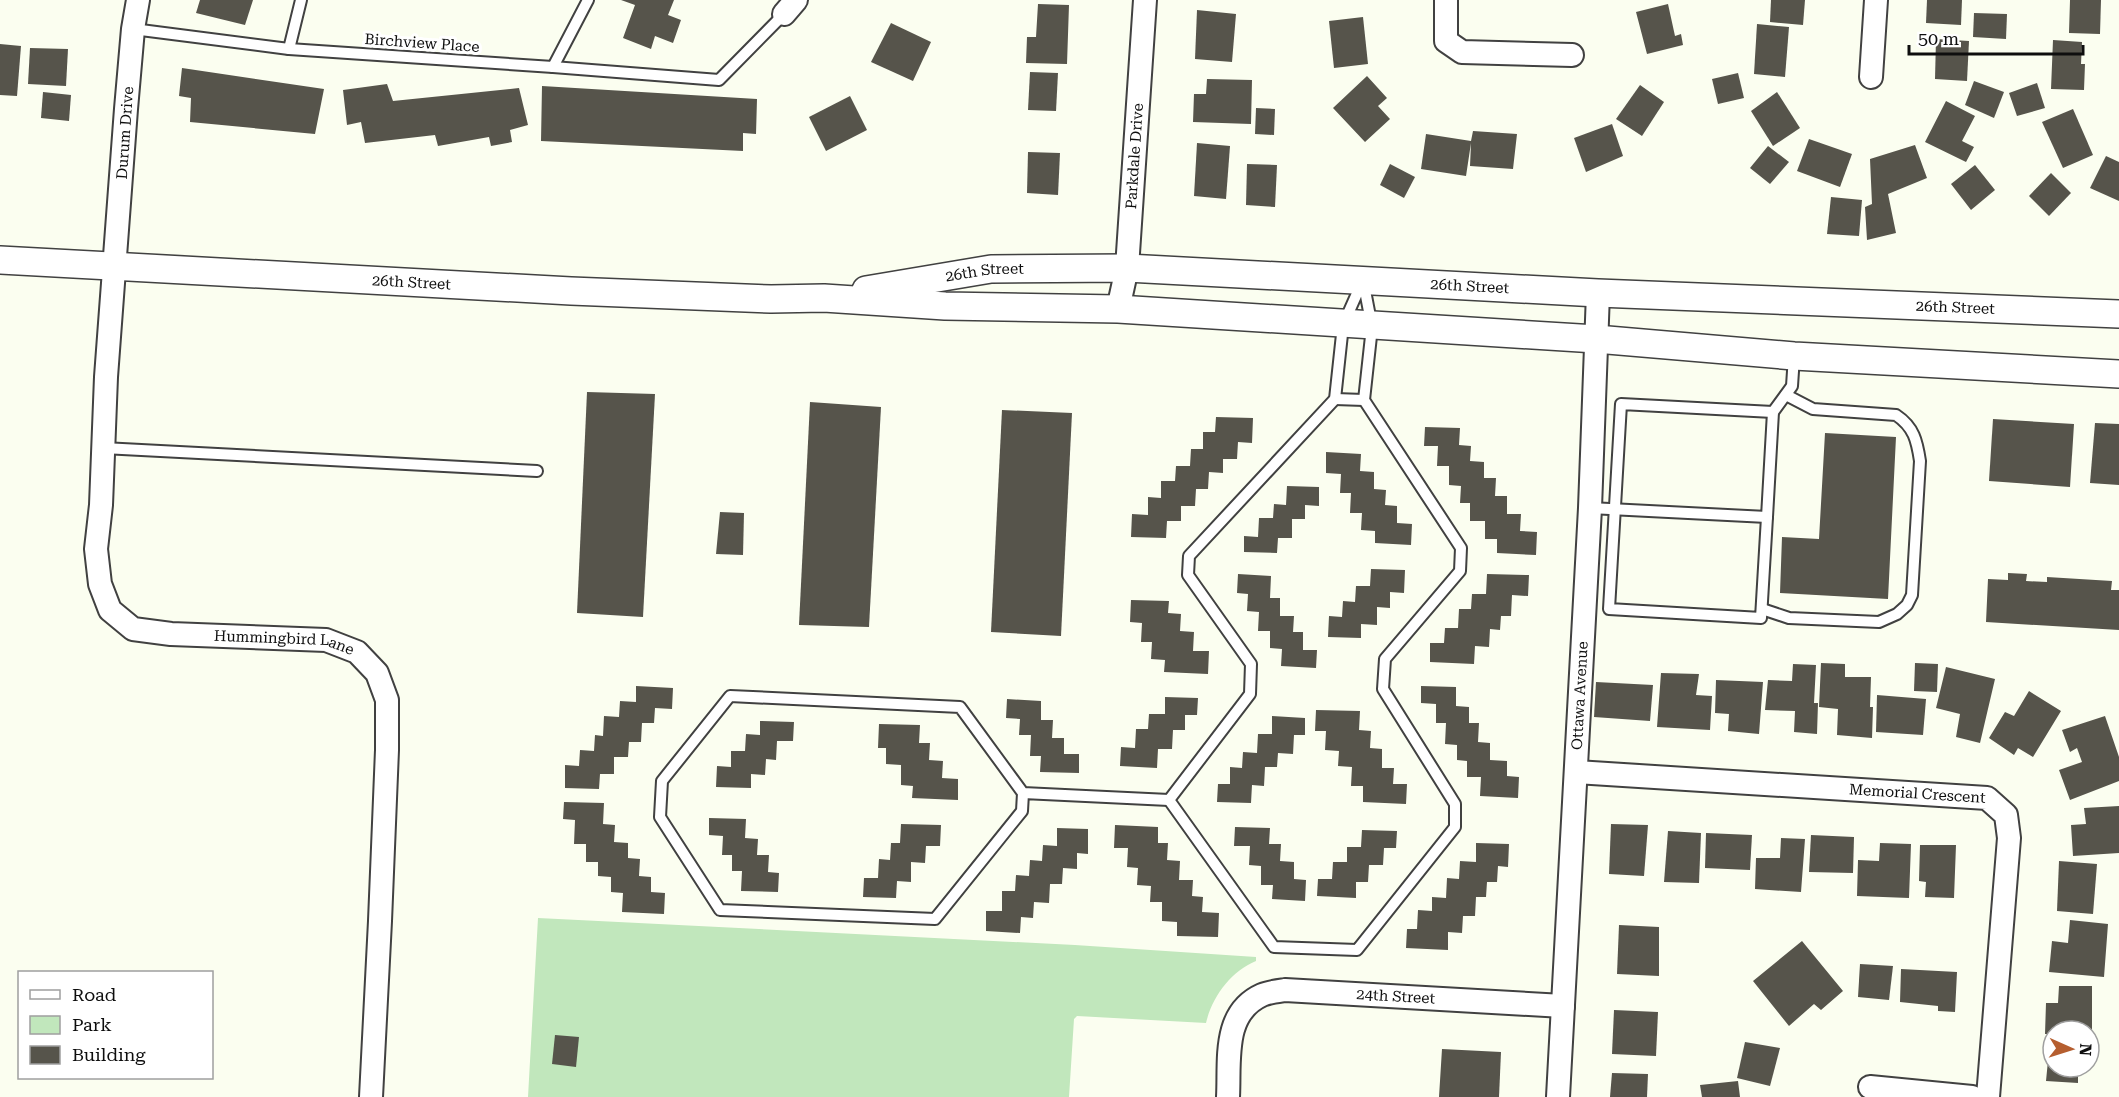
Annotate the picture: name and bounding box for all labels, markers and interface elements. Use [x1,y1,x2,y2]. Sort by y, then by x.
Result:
scale bar [1909,18,2083,56]
text: 50 m [1918,28,1959,49]
street label: Birchview Place [364,30,480,56]
street label: Durum Drive [113,86,137,180]
street label: Parkdale Drive [1122,103,1147,210]
street label: 26th Street [944,260,1024,286]
street label: 26th Street [371,271,452,293]
street label: 26th Street [1430,275,1510,297]
street label: 26th Street [1915,297,1996,318]
street label: Hummingbird Lane [214,627,357,659]
street label: Ottawa Avenue [1568,641,1592,751]
street label: Memorial Crescent [1848,780,1987,807]
legend [18,971,213,1079]
text: Road [72,984,117,1005]
street label: 24th Street [1356,985,1436,1008]
text: Park [72,1014,112,1035]
north arrow [2041,1019,2101,1079]
text: N [2076,1043,2095,1056]
text: Building [72,1044,146,1065]

